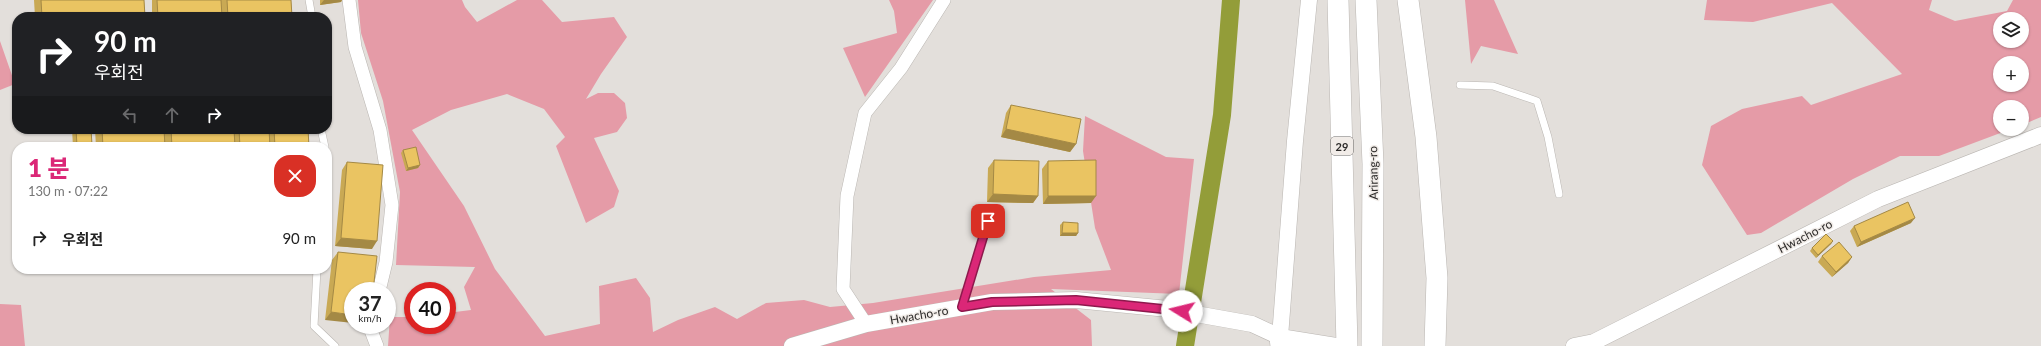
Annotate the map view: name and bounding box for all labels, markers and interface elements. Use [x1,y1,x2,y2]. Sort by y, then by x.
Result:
map controls [1993,12,2029,136]
button: layers [1993,12,2029,48]
text: 90 m [94,24,157,58]
icon: right [28,28,80,80]
button: + [1993,56,2029,92]
text: 우회전 [94,61,144,83]
button: − [1993,100,2029,136]
icon: left [119,104,141,126]
icon: ahead [161,104,183,126]
icon: right [203,104,225,126]
road number: 29 [1331,137,1353,155]
street label: Arirang-ro [1365,146,1381,200]
text: 1 분 [28,153,70,182]
button: close [274,155,316,197]
text: 130 m · 07:22 [28,183,108,199]
pin [971,204,1005,238]
icon: arrive [977,210,999,232]
street label: Hwacho-ro [1775,216,1835,256]
icon: right [28,227,50,249]
text: 90 m [282,229,316,247]
text: 우회전 [62,230,103,248]
speed limit sign: 40 [404,282,456,334]
position arrow [1161,290,1203,332]
text: 37 [358,291,382,315]
street label: Hwacho-ro [889,302,950,328]
text: km/h [358,312,382,324]

